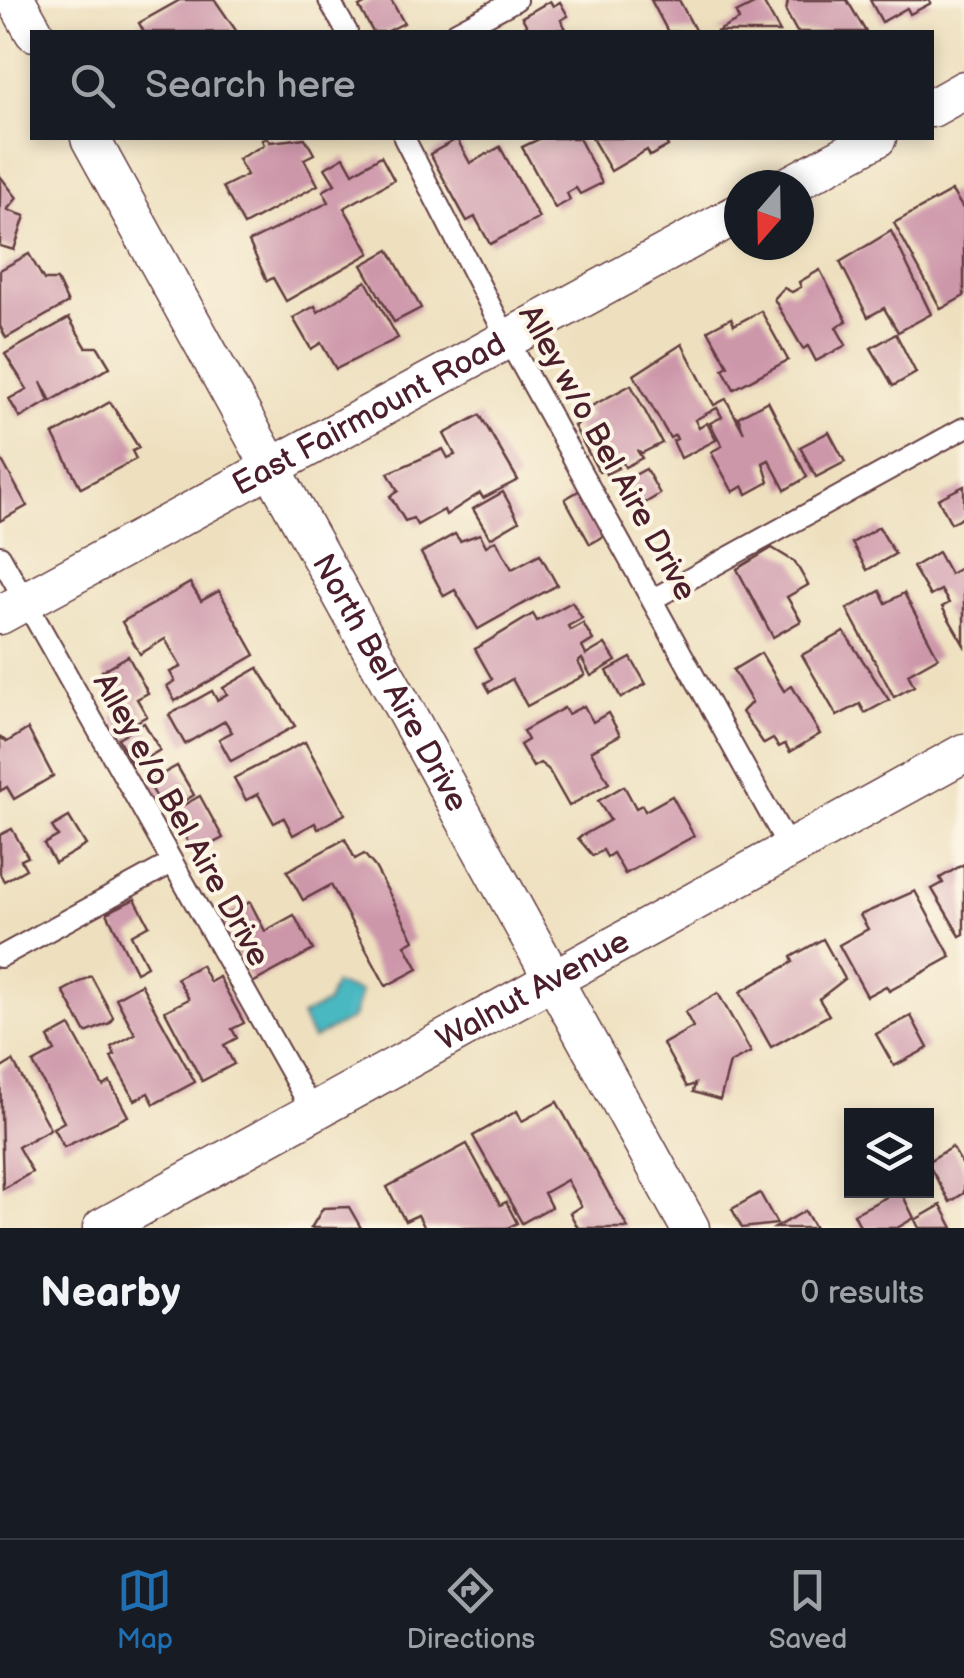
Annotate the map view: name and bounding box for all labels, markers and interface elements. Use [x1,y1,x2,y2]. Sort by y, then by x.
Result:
search box [30,30,934,140]
icon: search [65,58,120,113]
text: Search here [145,63,356,108]
north arrow [724,170,814,260]
street label: Alley w/o Bel Aire Drive [509,298,705,608]
street label: East Fairmount Road [226,324,512,504]
street label: North Bel Aire Drive [303,547,476,818]
street label: Alley e/o Bel Aire Drive [84,666,278,974]
street label: Walnut Avenue [430,922,636,1059]
map controls [844,1108,934,1198]
button: layers [844,1108,934,1198]
text: Nearby [40,1268,180,1319]
text: 0 results [801,1274,924,1313]
tab: Map [117,1563,173,1656]
tab: Directions [406,1563,535,1656]
tab: Saved [769,1563,847,1656]

